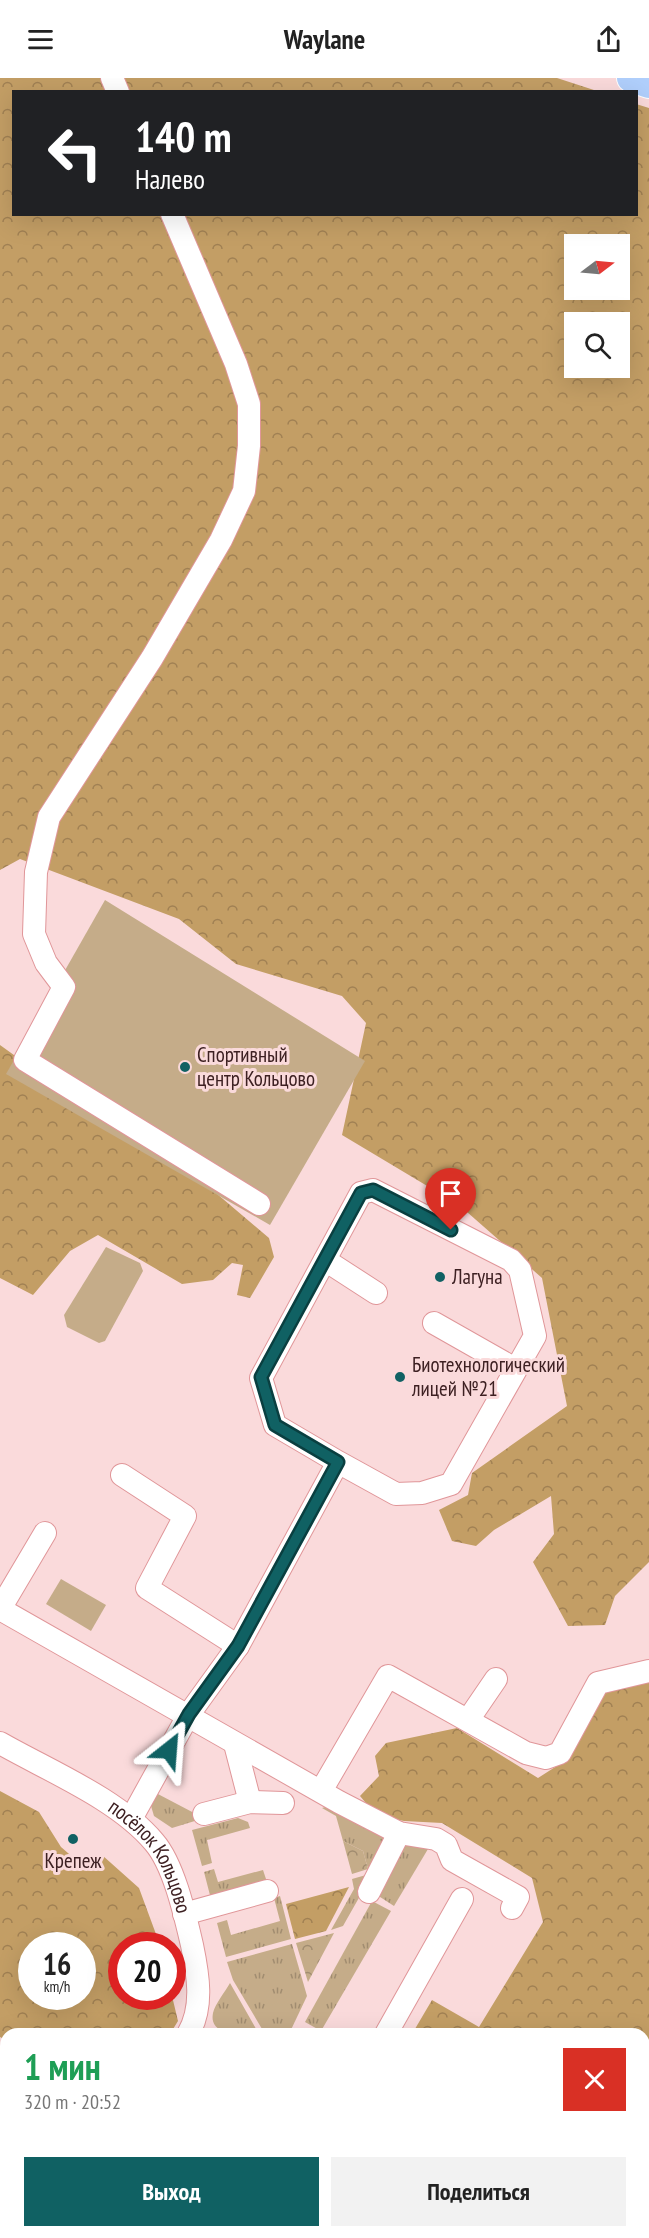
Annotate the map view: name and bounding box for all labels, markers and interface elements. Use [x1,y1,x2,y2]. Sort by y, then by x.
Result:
text: Waylane [284,22,365,56]
icon: menu [24,23,57,56]
icon: share [592,23,625,56]
text: 140 m [135,109,232,164]
icon: left [36,114,114,192]
text: Налево [135,162,205,196]
north arrow [564,234,630,300]
map controls [564,234,630,378]
button: search [564,312,630,378]
place label: Спортивный центр Кольцово [197,1041,315,1092]
marker: Спортивный центр Кольцово [178,1060,192,1074]
pin [425,1168,476,1230]
icon: arrive [434,1177,467,1210]
place label: Лагуна [451,1263,503,1290]
marker: Лагуна [433,1270,447,1284]
place label: Биотехнологический лицей №21 [411,1351,565,1402]
marker: Биотехнологический лицей №21 [393,1370,407,1384]
position arrow [137,1718,201,1782]
street label: посёлок Кольцово [103,1793,198,1916]
marker: Крепеж [66,1832,80,1846]
place label: Крепеж [44,1847,102,1874]
speed limit sign: 20 [108,1932,186,2010]
text: 16 [43,1944,71,1983]
text: km/h [44,1977,70,1996]
text: 1 мин [24,2043,101,2090]
button: close [563,2048,626,2111]
text: 320 m · 20:52 [24,2089,121,2115]
button: Выход [24,2157,319,2226]
button: Поделиться [331,2157,626,2226]

